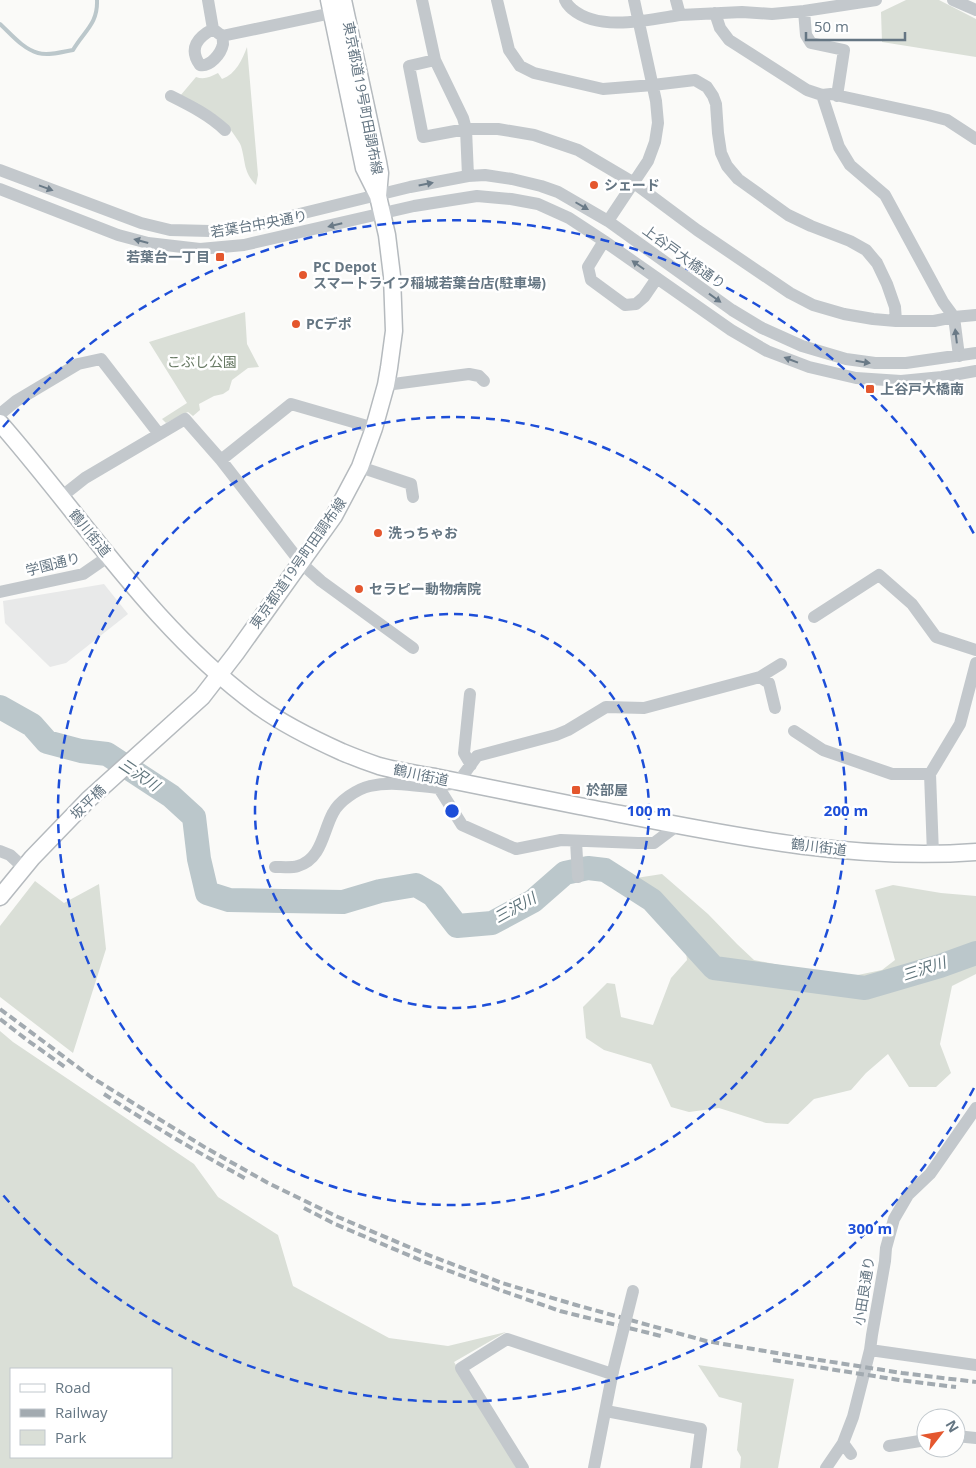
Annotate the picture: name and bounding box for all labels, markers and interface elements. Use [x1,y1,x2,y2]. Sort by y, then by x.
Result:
scale bar [806,10,905,42]
text: 50 m [814,16,849,36]
street label: 東京都道19号町田調布線 [339,20,388,176]
place label: シェード [604,175,660,194]
marker: シェード [588,179,600,191]
one-way arrow [418,180,434,188]
one-way arrow [38,184,53,192]
one-way arrow [575,201,588,210]
street label: 若葉台中央通り [209,206,309,241]
street label: 上谷戸大橋通り [639,220,730,293]
one-way arrow [327,221,342,229]
one-way arrow [133,236,148,244]
place label: 若葉台一丁目 [126,247,210,266]
marker: 若葉台一丁目 [214,251,226,263]
place label: PC Depot スマートライフ稲城若葉台店(駐車場) [313,257,546,292]
one-way arrow [632,260,645,270]
marker: PC Depot スマートライフ稲城若葉台店(駐車場) [297,269,309,281]
one-way arrow [708,293,722,303]
place label: PCデポ [306,314,352,333]
marker: PCデポ [290,318,302,330]
one-way arrow [952,328,960,344]
park label: こぶし公園 [167,352,237,371]
one-way arrow [784,355,798,363]
one-way arrow [855,358,871,366]
place label: 上谷戸大橋南 [880,379,964,398]
marker: 上谷戸大橋南 [864,383,876,395]
street label: 東京都道19号町田調布線 [245,493,350,632]
street label: 鶴川街道 [65,505,115,560]
place label: 洗っちゃお [388,523,458,542]
marker: 洗っちゃお [372,527,384,539]
street label: 学園通り [23,548,82,580]
place label: セラピー動物病院 [369,579,481,598]
marker: セラピー動物病院 [353,583,365,595]
water label: 三沢川 [115,753,165,796]
street label: 鶴川街道 [392,759,450,790]
street label: 坂平橋 [66,780,109,823]
place label: 於部屋 [586,780,628,799]
marker: 於部屋 [570,784,582,796]
text: 100 m [627,800,671,820]
text: 200 m [824,800,868,820]
centre of rings [443,802,461,820]
street label: 鶴川街道 [790,834,848,859]
water label: 三沢川 [490,887,541,927]
water label: 三沢川 [899,951,950,985]
text: 300 m [848,1218,892,1238]
street label: 小田良通り [849,1255,878,1327]
legend [10,1368,172,1458]
text: Road [55,1377,91,1397]
text: Railway [55,1402,108,1422]
north arrow [916,1408,966,1458]
text: N [941,1416,964,1436]
text: Park [55,1427,86,1447]

